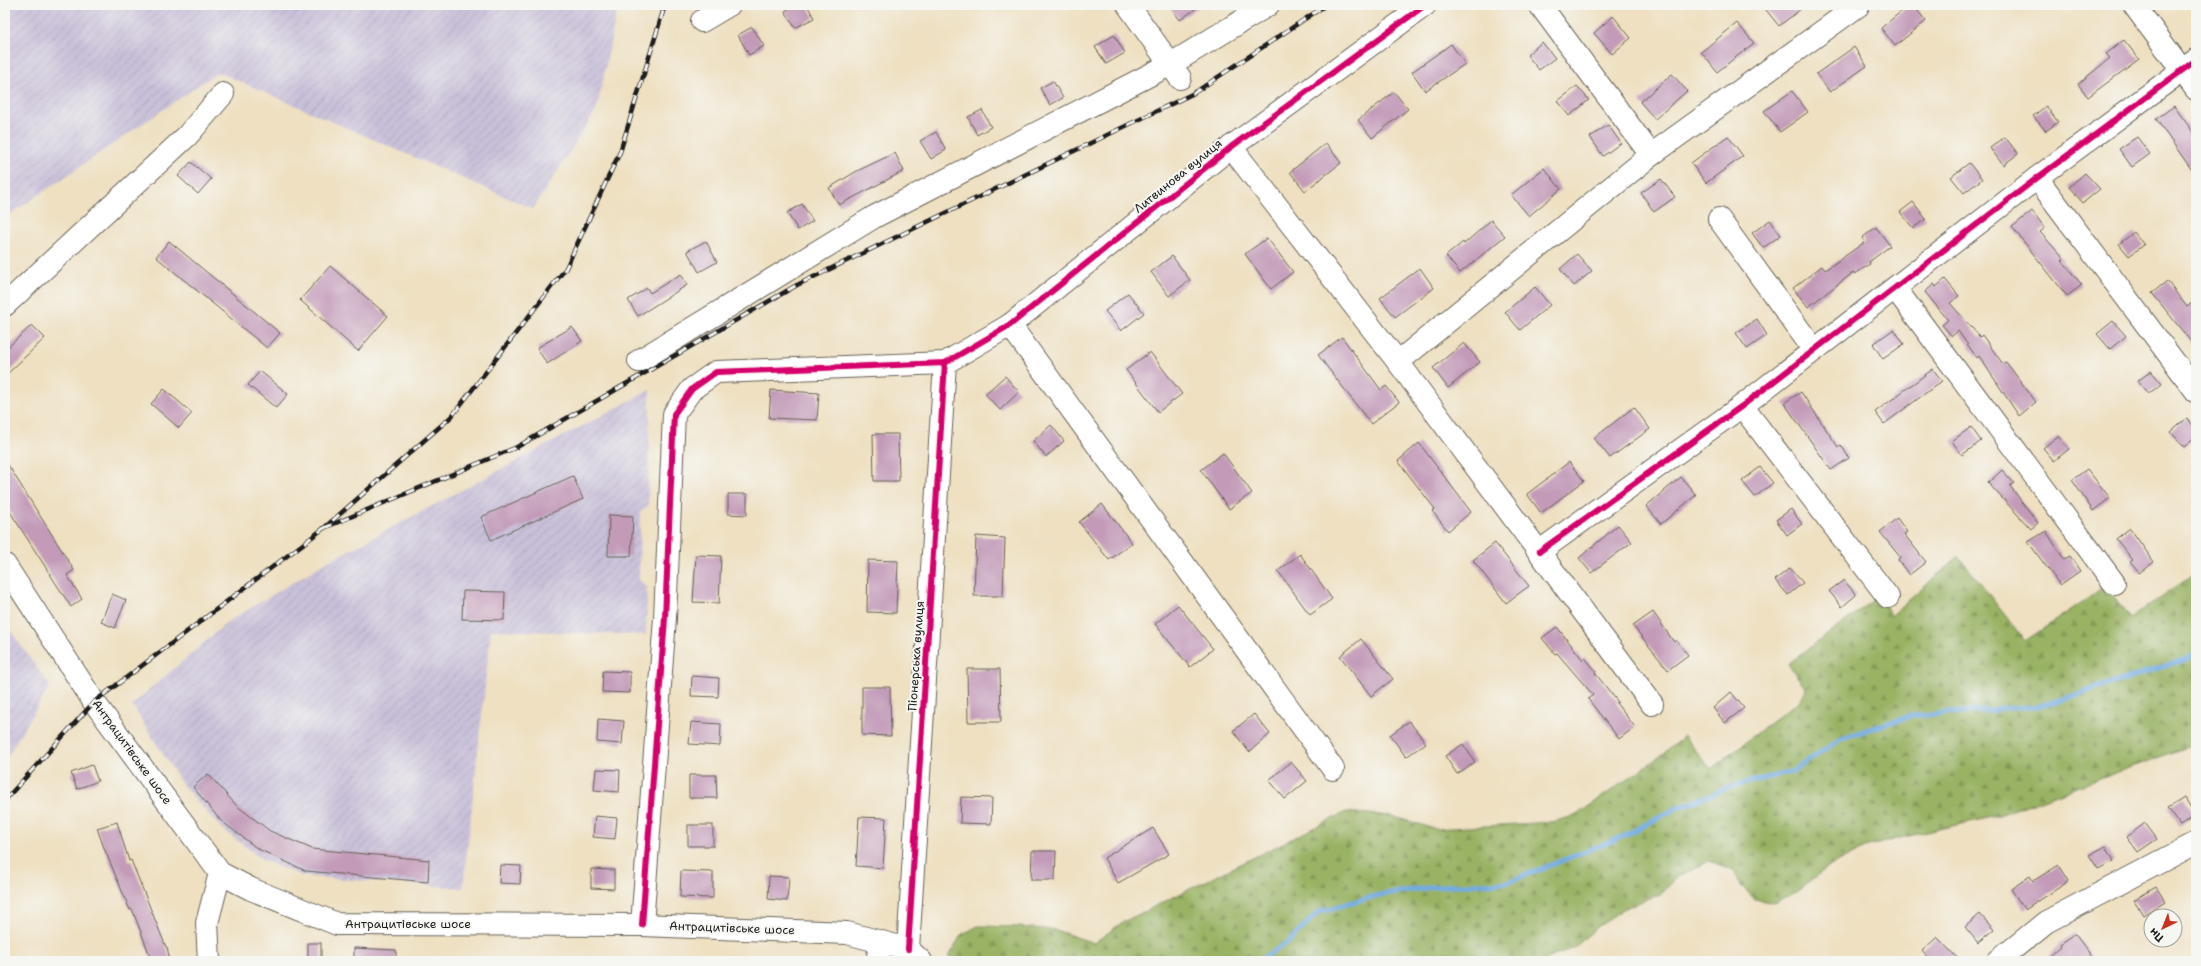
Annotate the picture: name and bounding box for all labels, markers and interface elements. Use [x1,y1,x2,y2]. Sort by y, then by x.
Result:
street label: Литвинова вулиця [1130,135,1226,217]
street label: Піонерська вулиця [904,600,928,712]
street label: Антрацитівське шосе [89,696,176,808]
north arrow [2143,908,2183,948]
street label: Антрацитівське шосе [345,916,471,932]
street label: Антрацитівське шосе [669,918,795,938]
text: Пн [2146,925,2167,945]

